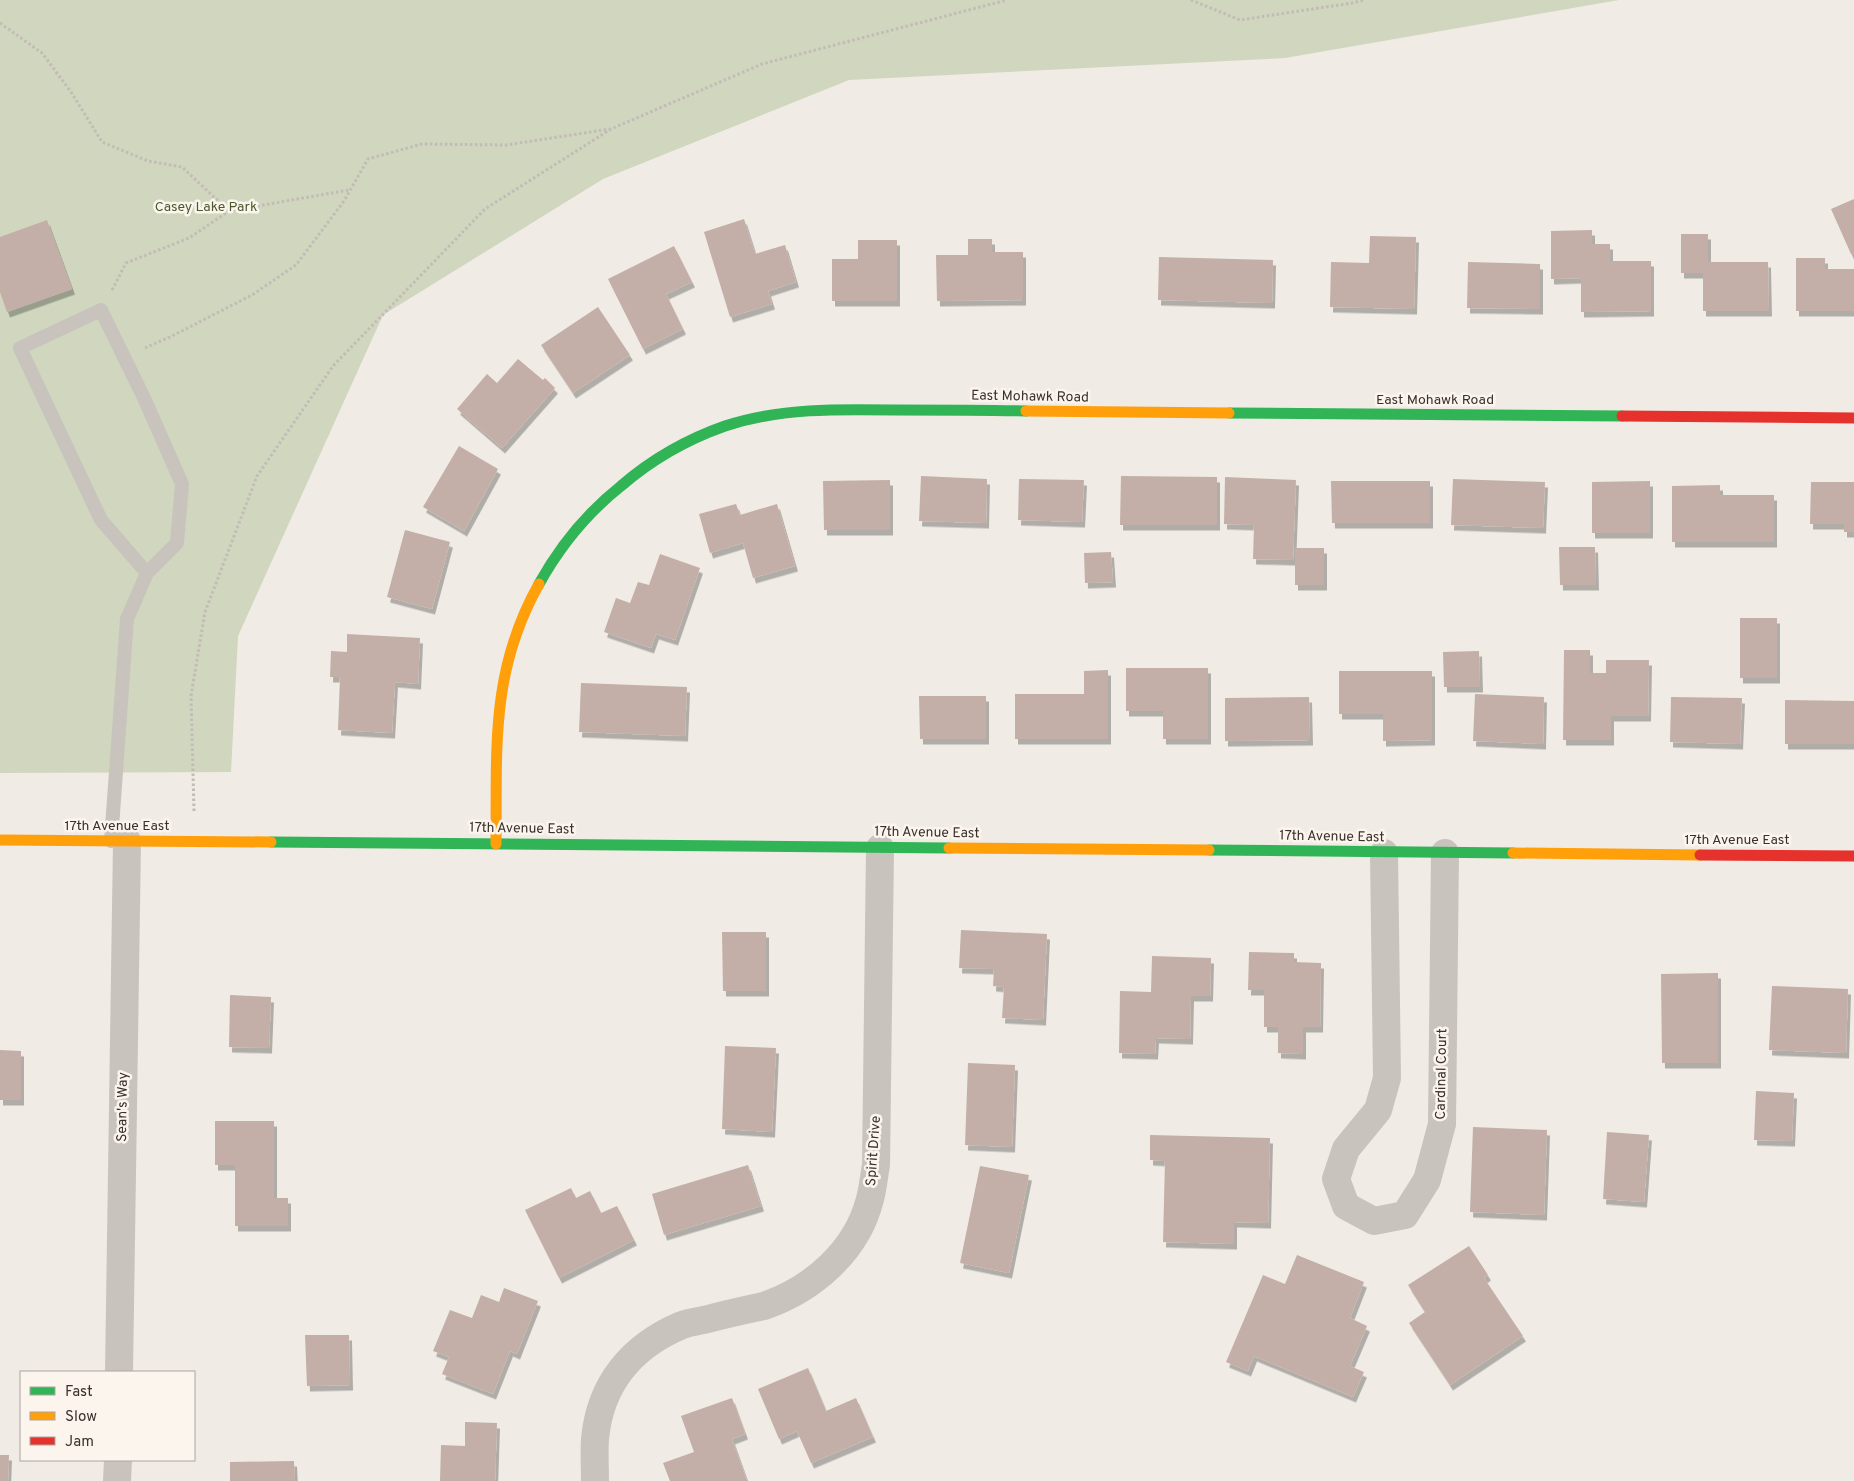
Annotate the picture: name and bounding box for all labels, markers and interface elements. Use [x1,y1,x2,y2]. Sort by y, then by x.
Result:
park label: Casey Lake Park [155,199,257,216]
street label: East Mohawk Road [971,387,1089,407]
street label: East Mohawk Road [1376,392,1494,409]
street label: 17th Avenue East [64,818,170,835]
street label: 17th Avenue East [469,820,575,838]
street label: 17th Avenue East [874,824,980,842]
street label: 17th Avenue East [1279,828,1385,846]
street label: 17th Avenue East [1684,832,1790,849]
street label: Cardinal Court [1433,1028,1451,1120]
street label: Sean's Way [114,1072,132,1142]
street label: Spirit Drive [863,1115,885,1187]
legend [20,1371,195,1461]
text: Fast [65,1383,93,1402]
text: Slow [65,1408,97,1427]
text: Jam [65,1433,94,1452]

